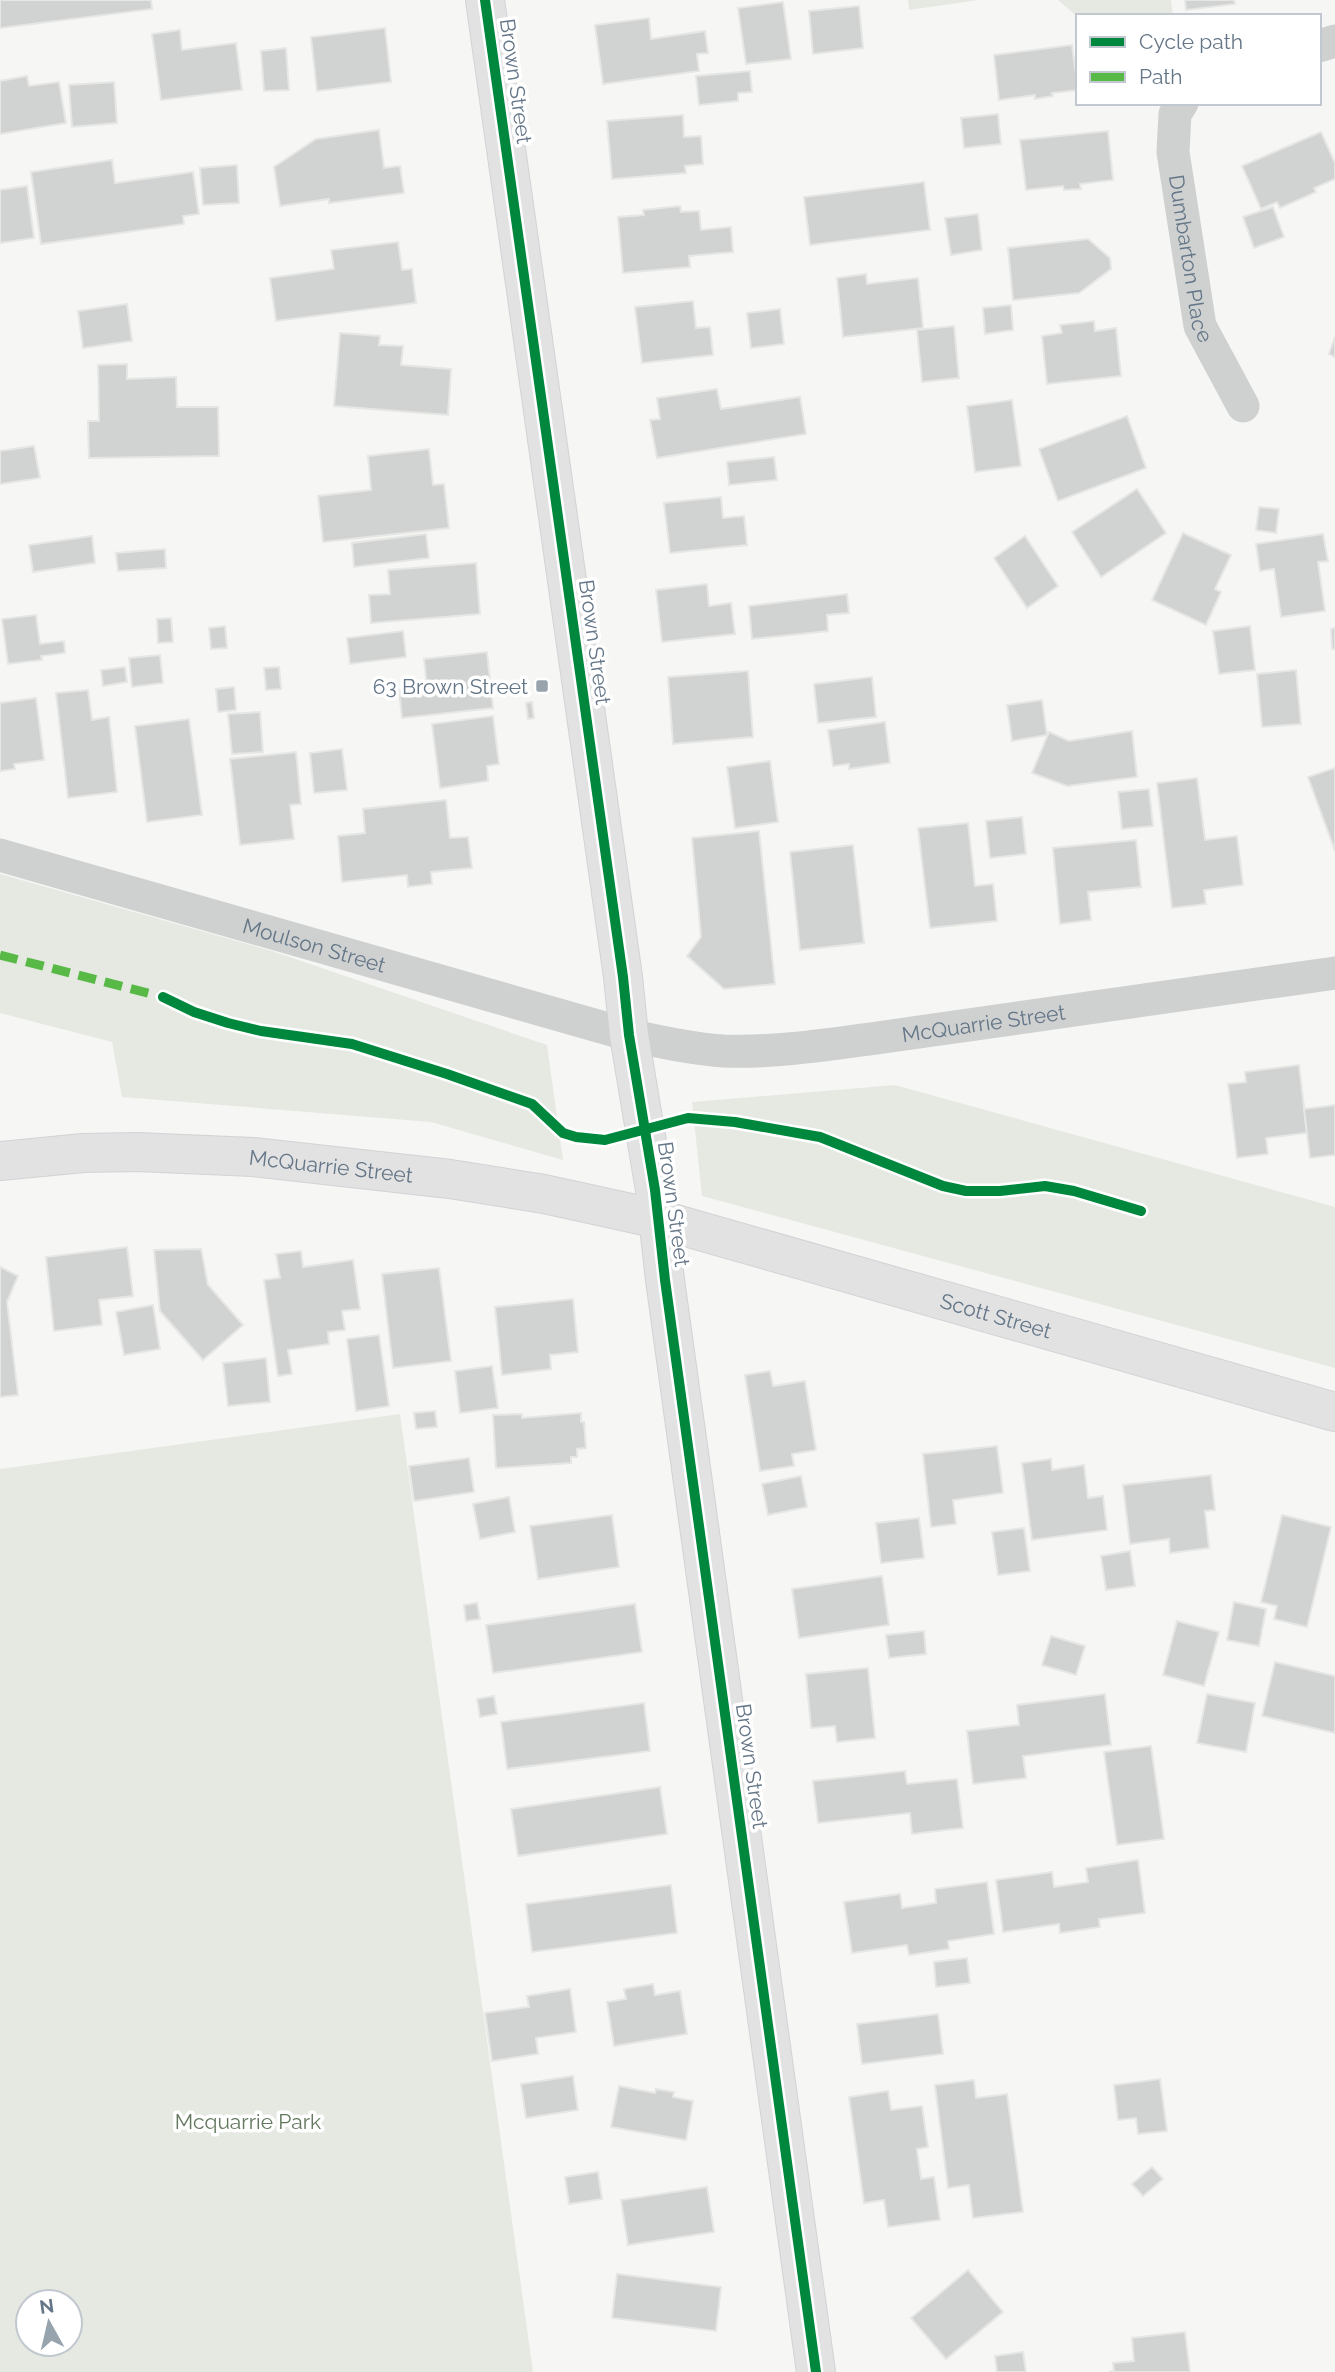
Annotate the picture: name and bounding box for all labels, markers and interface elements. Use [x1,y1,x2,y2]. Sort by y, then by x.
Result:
legend [1076,14,1321,105]
street label: Brown Street [495,17,537,145]
text: Cycle path [1139,29,1243,54]
text: Path [1139,64,1183,89]
street label: Dumbarton Place [1164,173,1219,347]
street label: Brown Street [574,578,616,706]
place label: 63 Brown Street [373,674,528,699]
marker: 63 Brown Street [534,678,550,694]
street label: Moulson Street [240,913,389,977]
street label: McQuarrie Street [900,999,1067,1047]
street label: Brown Street [653,1140,695,1268]
street label: McQuarrie Street [248,1144,414,1187]
street label: Scott Street [938,1288,1054,1343]
street label: Brown Street [731,1702,773,1830]
park label: Mcquarrie Park [175,2109,321,2134]
north arrow [14,2288,84,2358]
text: N [38,2294,55,2318]

